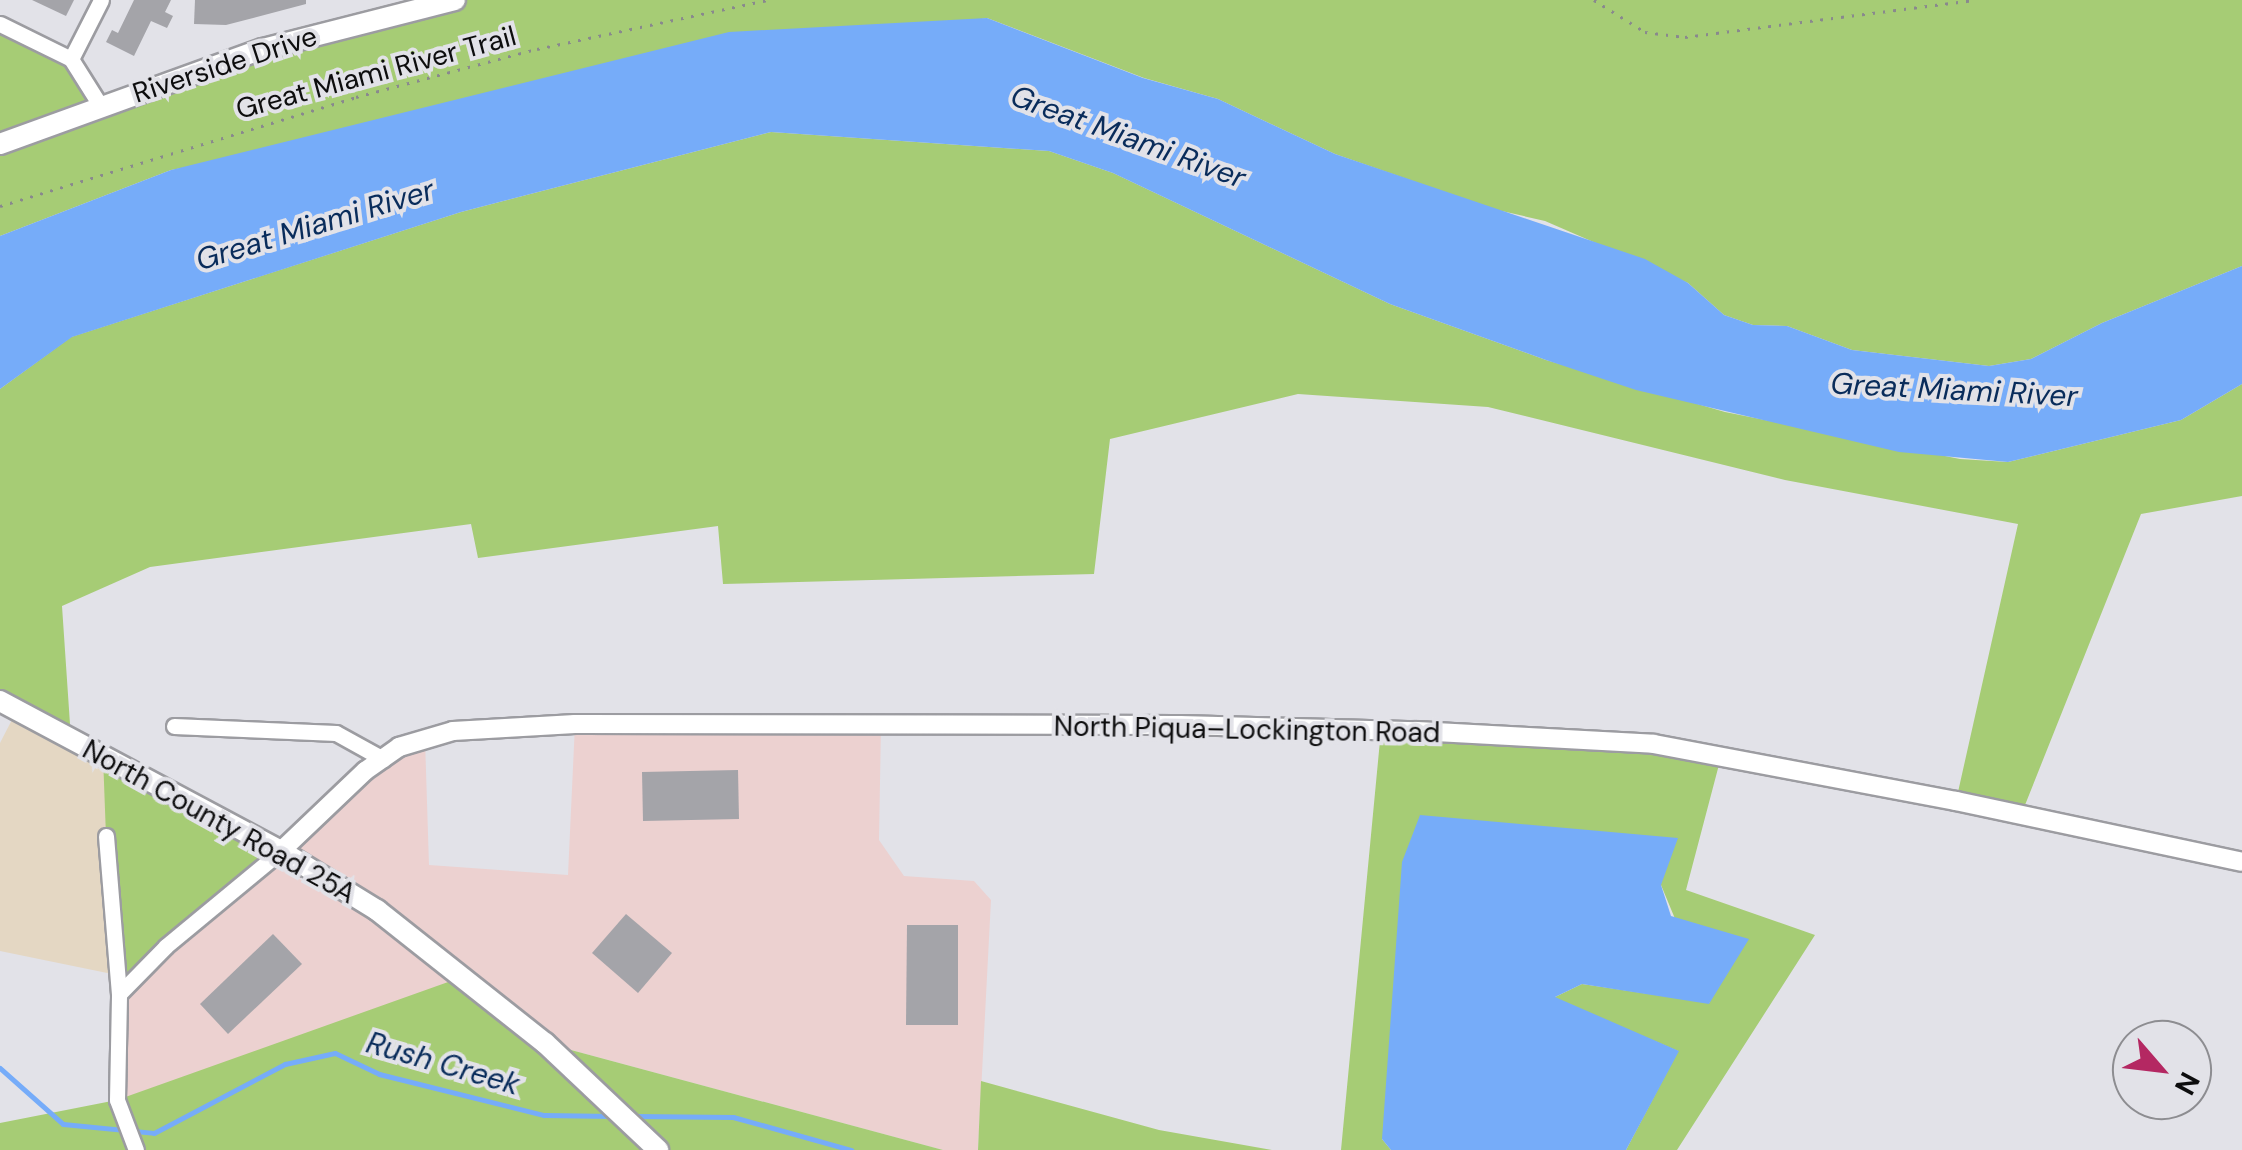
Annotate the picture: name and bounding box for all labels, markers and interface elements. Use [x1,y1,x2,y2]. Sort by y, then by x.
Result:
street label: Riverside Drive [129,19,321,111]
street label: Great Miami River Trail [232,19,520,127]
water label: Great Miami River [1006,78,1250,196]
water label: Great Miami River [191,172,439,278]
water label: Great Miami River [1829,366,2079,414]
street label: North Piqua–Lockington Road [1053,710,1441,750]
street label: North County Road 25A [77,733,361,911]
north arrow [2112,1020,2212,1120]
water label: Rush Creek [362,1025,524,1103]
text: N [2166,1066,2208,1101]

